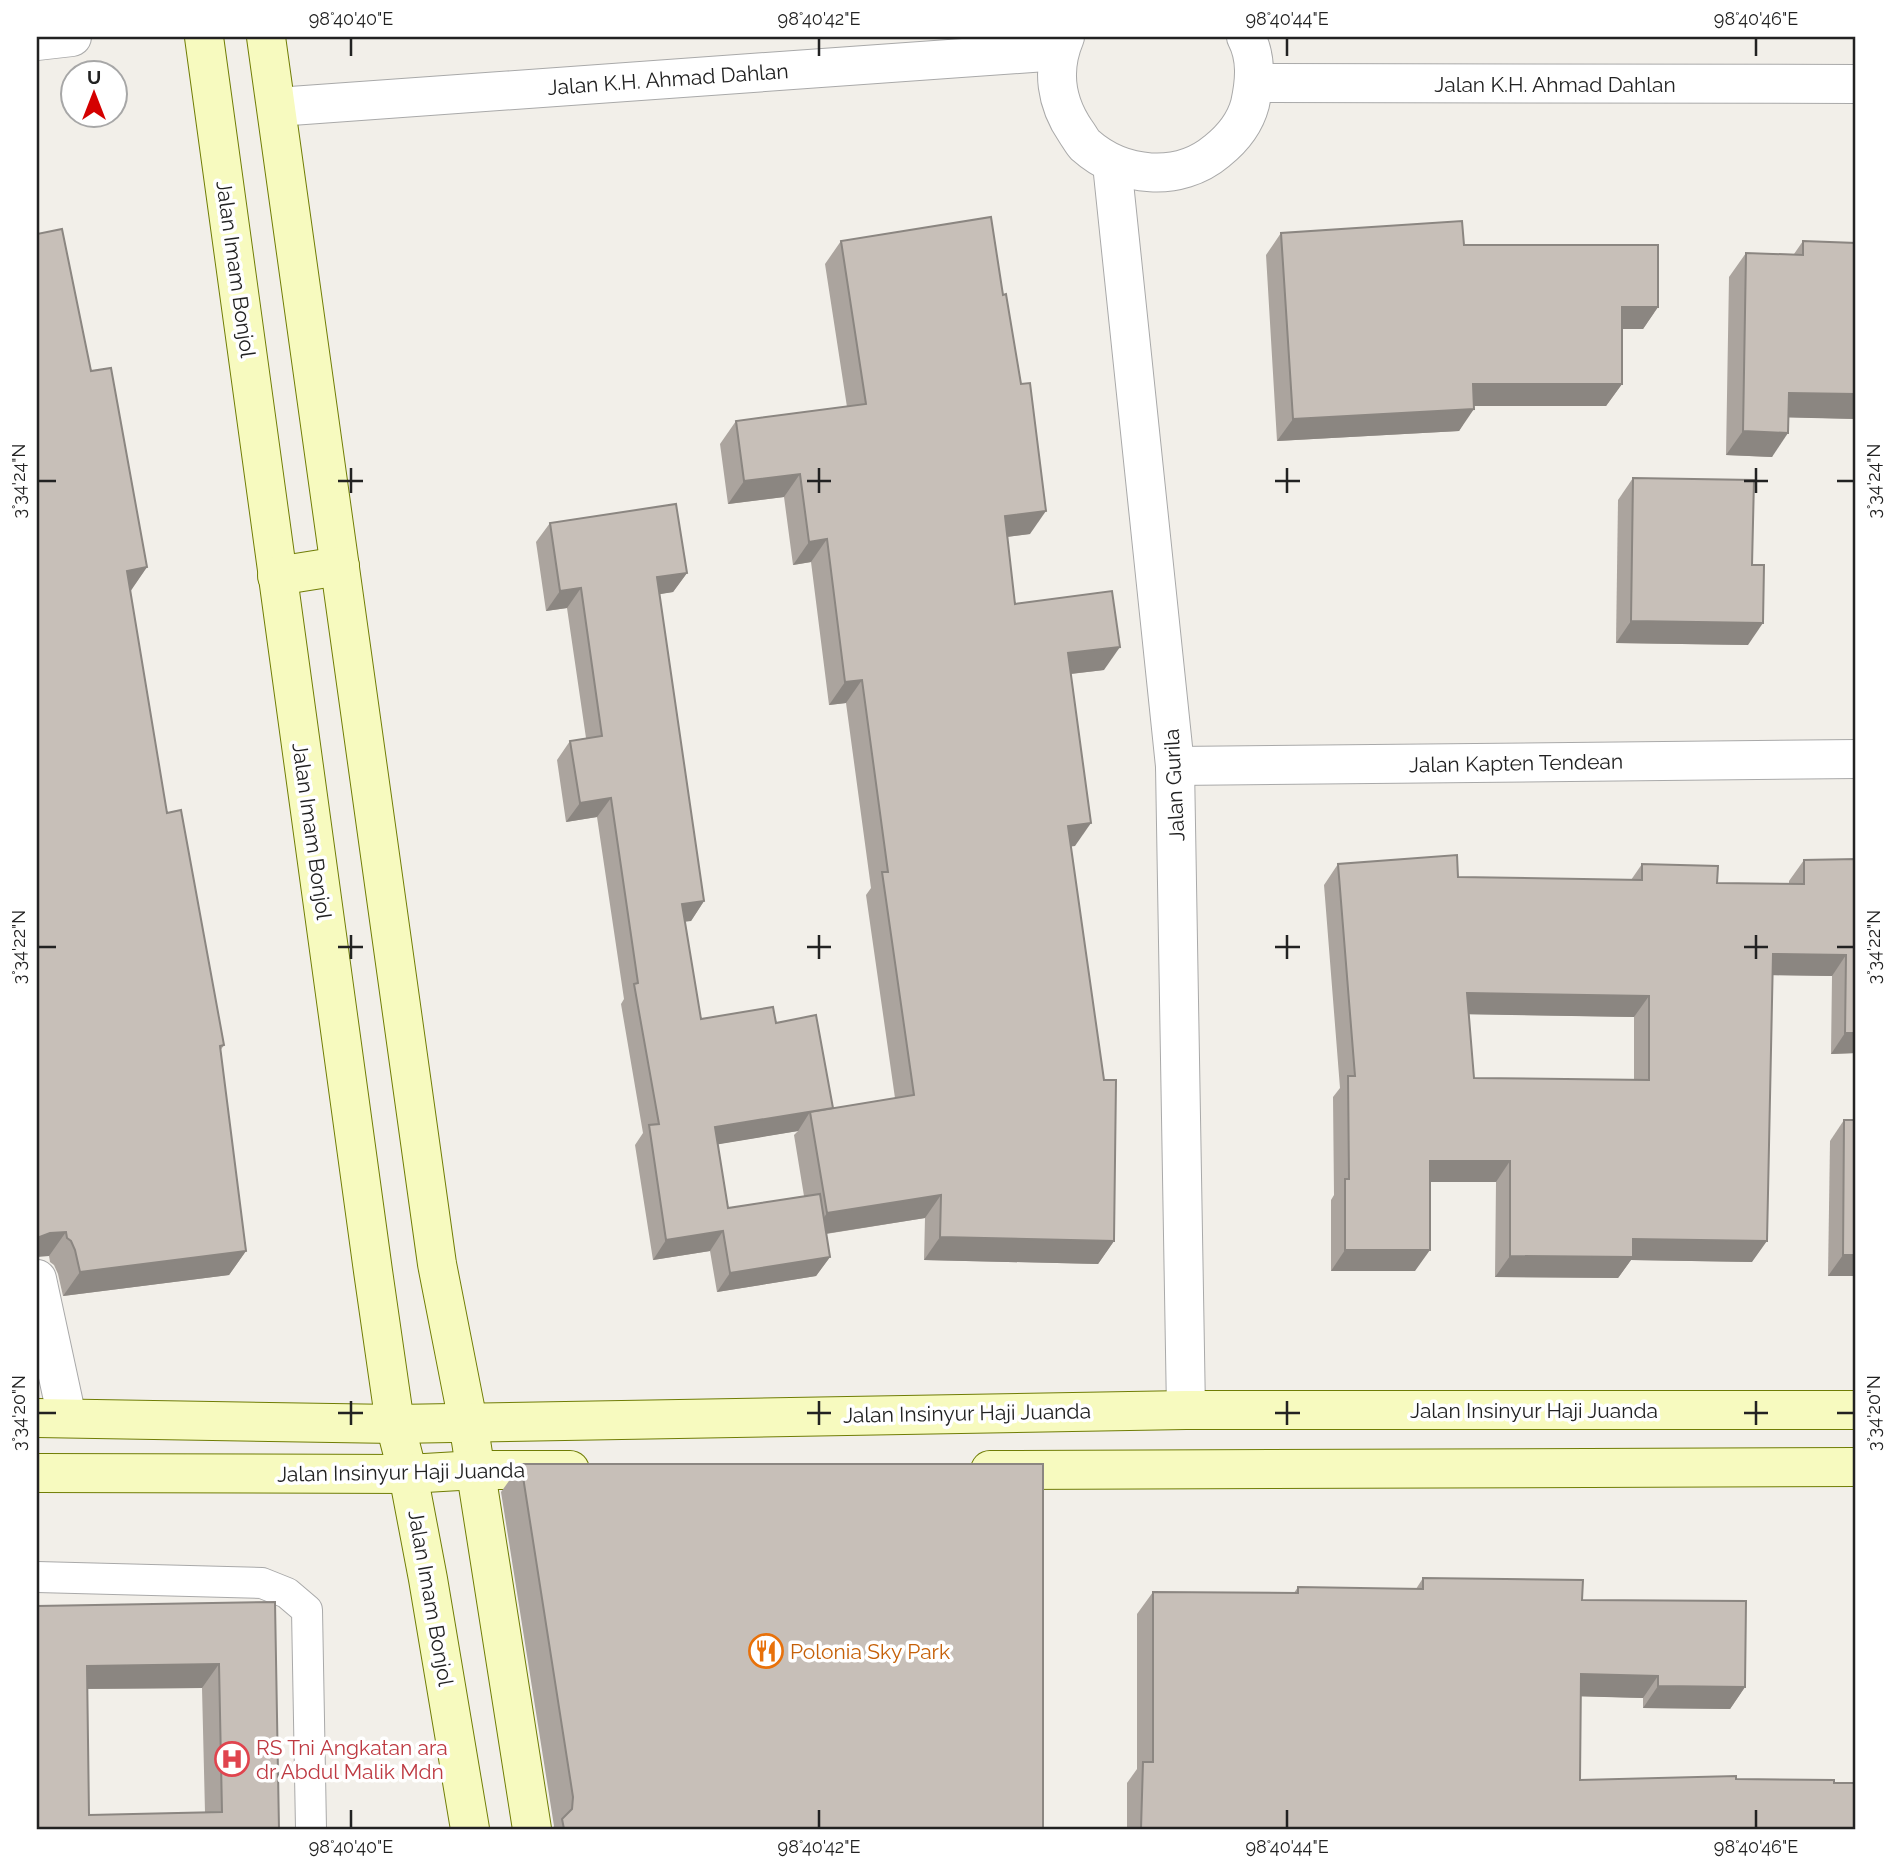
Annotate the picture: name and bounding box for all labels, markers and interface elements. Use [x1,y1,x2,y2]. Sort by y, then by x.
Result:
text: 98°40'40"E [309,8,393,29]
text: 98°40'42"E [778,8,860,29]
text: 98°40'44"E [1245,8,1329,29]
text: 98°40'46"E [1714,8,1798,29]
street label: Jalan K.H. Ahmad Dahlan [547,58,789,100]
north arrow [60,60,130,130]
text: U [87,66,101,88]
street label: Jalan K.H. Ahmad Dahlan [1434,72,1676,97]
street label: Jalan Imam Bonjol [211,179,261,359]
text: 3°34'24"N [8,444,29,518]
text: 3°34'24"N [1863,444,1884,518]
street label: Jalan Gurila [1159,728,1189,842]
street label: Jalan Imam Bonjol [287,741,337,921]
street label: Jalan Kapten Tendean [1409,749,1623,777]
text: 3°34'22"N [8,910,29,984]
text: 3°34'22"N [1863,910,1884,984]
text: 3°34'20"N [8,1375,29,1451]
text: 3°34'20"N [1863,1375,1884,1451]
street label: Jalan Insinyur Haji Juanda [843,1398,1091,1428]
street label: Jalan Insinyur Haji Juanda [1410,1398,1658,1423]
street label: Jalan Insinyur Haji Juanda [277,1457,525,1487]
street label: Jalan Imam Bonjol [403,1508,459,1688]
restaurant icon: Polonia Sky Park [747,1632,785,1670]
place label: Polonia Sky Park [790,1639,950,1664]
place label: RS Tni Angkatan ara dr Abdul Malik Mdn [256,1735,448,1784]
hospital icon: RS Tni Angkatan ara dr Abdul Malik Mdn [213,1740,251,1778]
text: 98°40'40"E [309,1836,393,1857]
text: 98°40'42"E [778,1836,860,1857]
text: 98°40'44"E [1245,1836,1329,1857]
text: 98°40'46"E [1714,1836,1798,1857]

